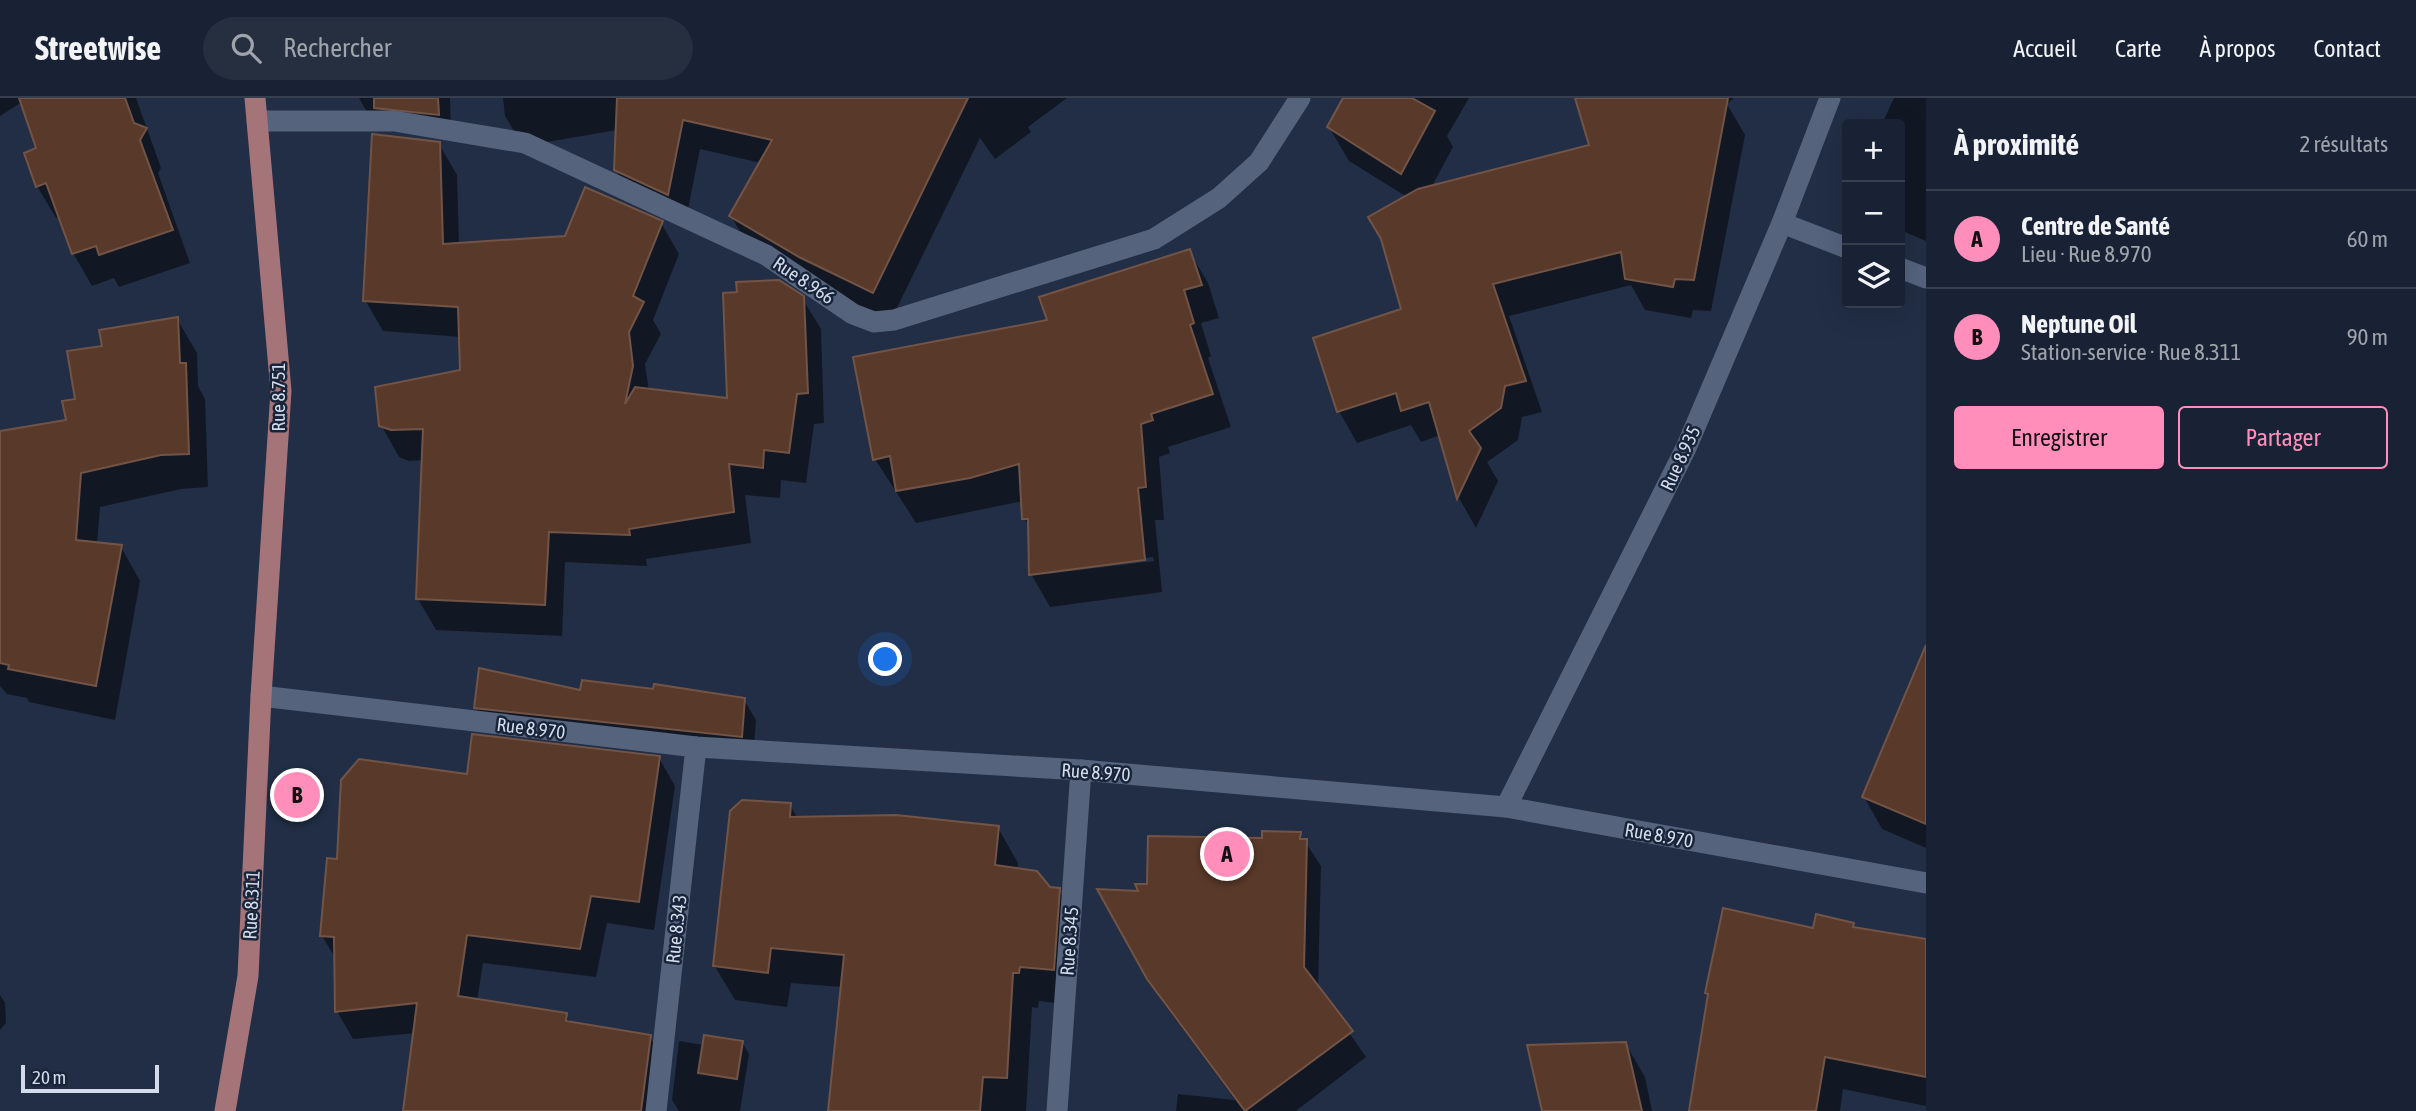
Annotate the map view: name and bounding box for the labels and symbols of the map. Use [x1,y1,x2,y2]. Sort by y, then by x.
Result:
street label: Rue 8.966 [769,252,839,308]
street label: Rue 8.751 [267,362,289,432]
street label: Rue 8.935 [1655,422,1705,494]
your location [868,642,902,676]
street label: Rue 8.970 [495,713,567,743]
street label: Rue 8.970 [1061,759,1131,785]
pin: B [274,769,320,821]
street label: Rue 8.970 [1623,818,1695,852]
pin: A [1204,828,1250,880]
street label: Rue 8.311 [238,870,264,940]
street label: Rue 8.343 [661,894,691,964]
street label: Rue 8.345 [1056,906,1082,976]
scale bar [21,1062,159,1094]

